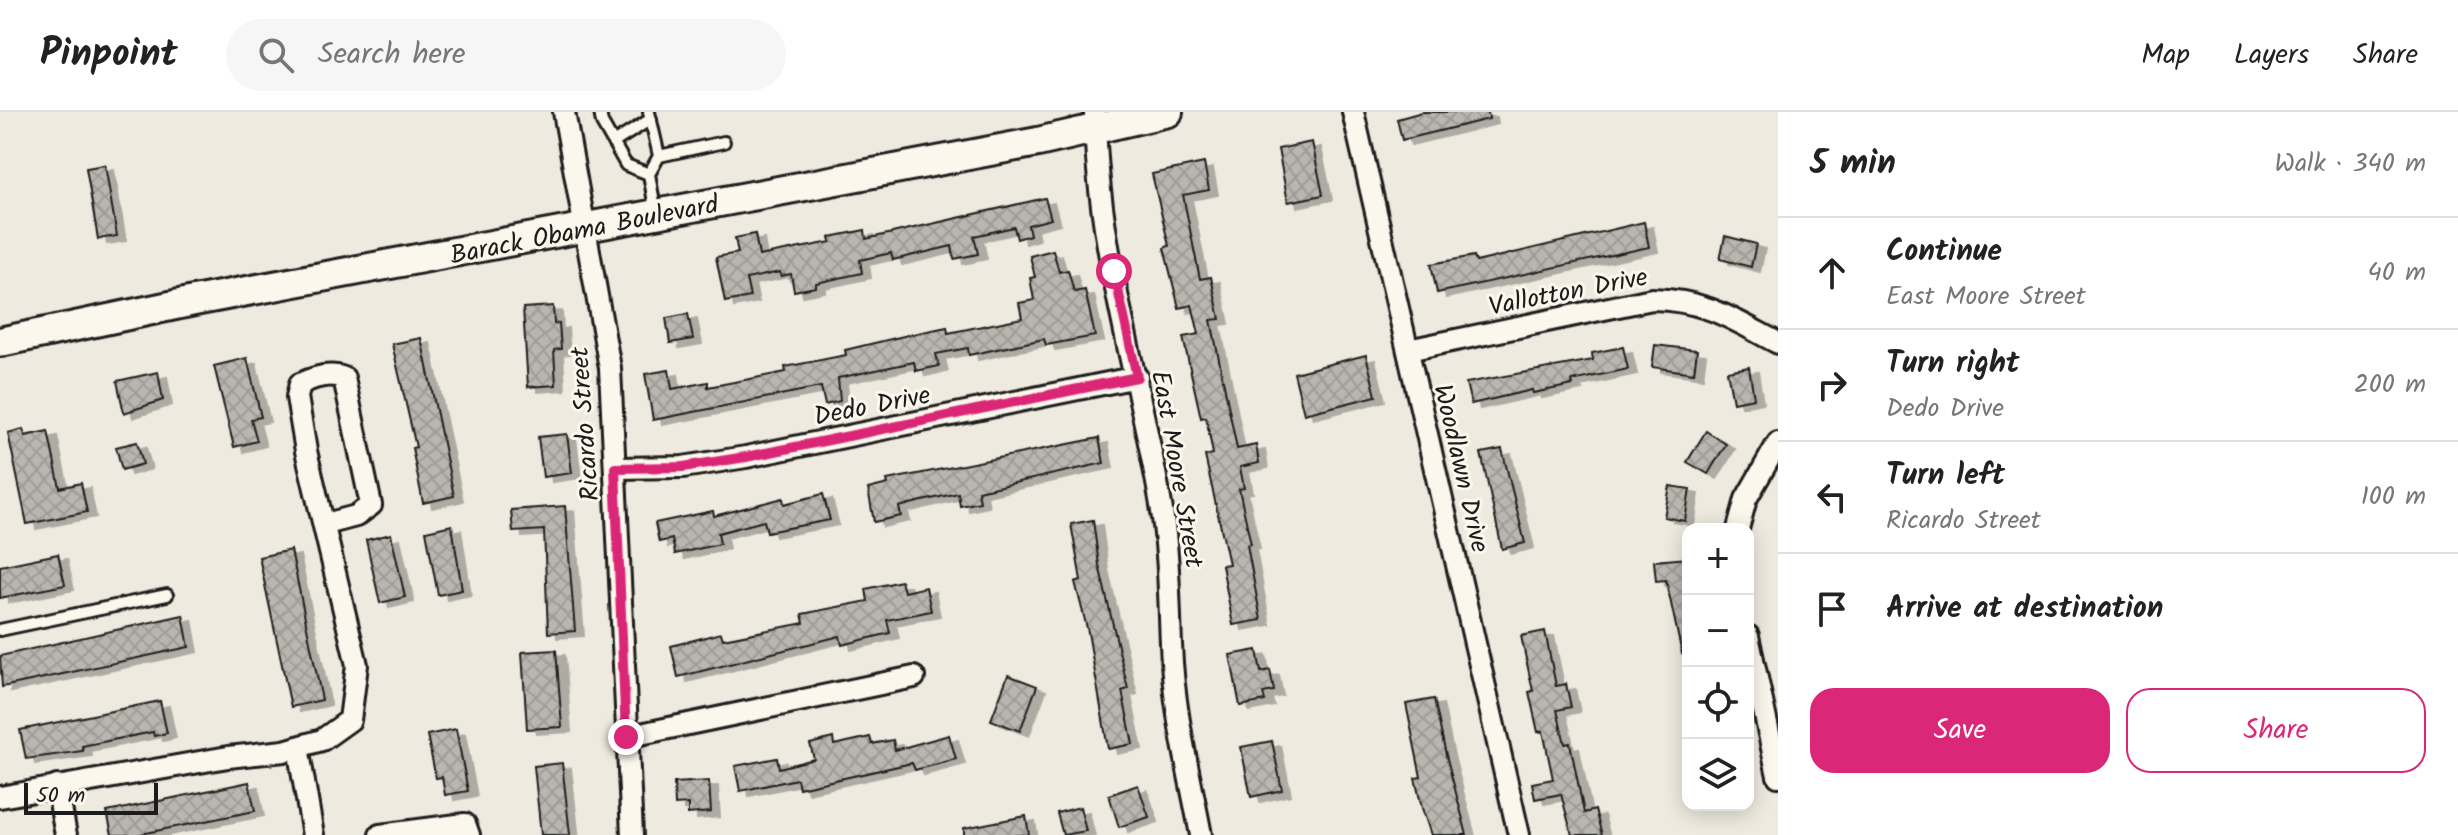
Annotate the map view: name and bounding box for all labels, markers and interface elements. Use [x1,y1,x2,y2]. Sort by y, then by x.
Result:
search box [226,19,786,91]
text: Pinpoint [40,25,178,85]
text: Search here [318,31,466,79]
icon: search [254,33,298,77]
text: Map [2141,33,2190,78]
text: Layers [2234,33,2309,78]
text: Share [2353,33,2418,78]
text: 5 min [1810,137,1896,191]
text: Walk · 340 m [2275,143,2426,185]
street label: Barack Obama Boulevard [447,184,723,278]
text: Continue [1886,228,2002,276]
icon: ahead [1810,251,1854,295]
text: 40 m [2368,252,2426,294]
route start [1096,253,1132,289]
street label: Vallotton Drive [1485,257,1652,329]
text: East Moore Street [1886,276,2086,318]
text: Turn right [1886,340,2019,388]
street label: Ricardo Street [560,344,612,503]
icon: right [1810,363,1854,407]
text: 200 m [2354,364,2426,406]
street label: East Moore Street [1138,367,1214,572]
street label: Dedo Drive [811,375,935,439]
street label: Woodlawn Drive [1420,380,1500,557]
text: Dedo Drive [1886,388,2004,430]
text: Turn left [1886,452,2005,500]
icon: left [1810,475,1854,519]
text: 100 m [2361,476,2426,518]
text: Ricardo Street [1886,500,2041,542]
map controls [1682,523,1754,811]
button: + [1682,523,1754,595]
text: Arrive at destination [1886,585,2163,633]
icon: arrive [1810,587,1854,631]
button: − [1682,595,1754,667]
button: locate [1682,667,1754,739]
button: Save [1810,688,2110,773]
button: Share [2126,688,2426,773]
route end [608,719,644,755]
button: layers [1682,739,1754,811]
scale bar [24,779,158,815]
text: 50 m [36,779,85,814]

